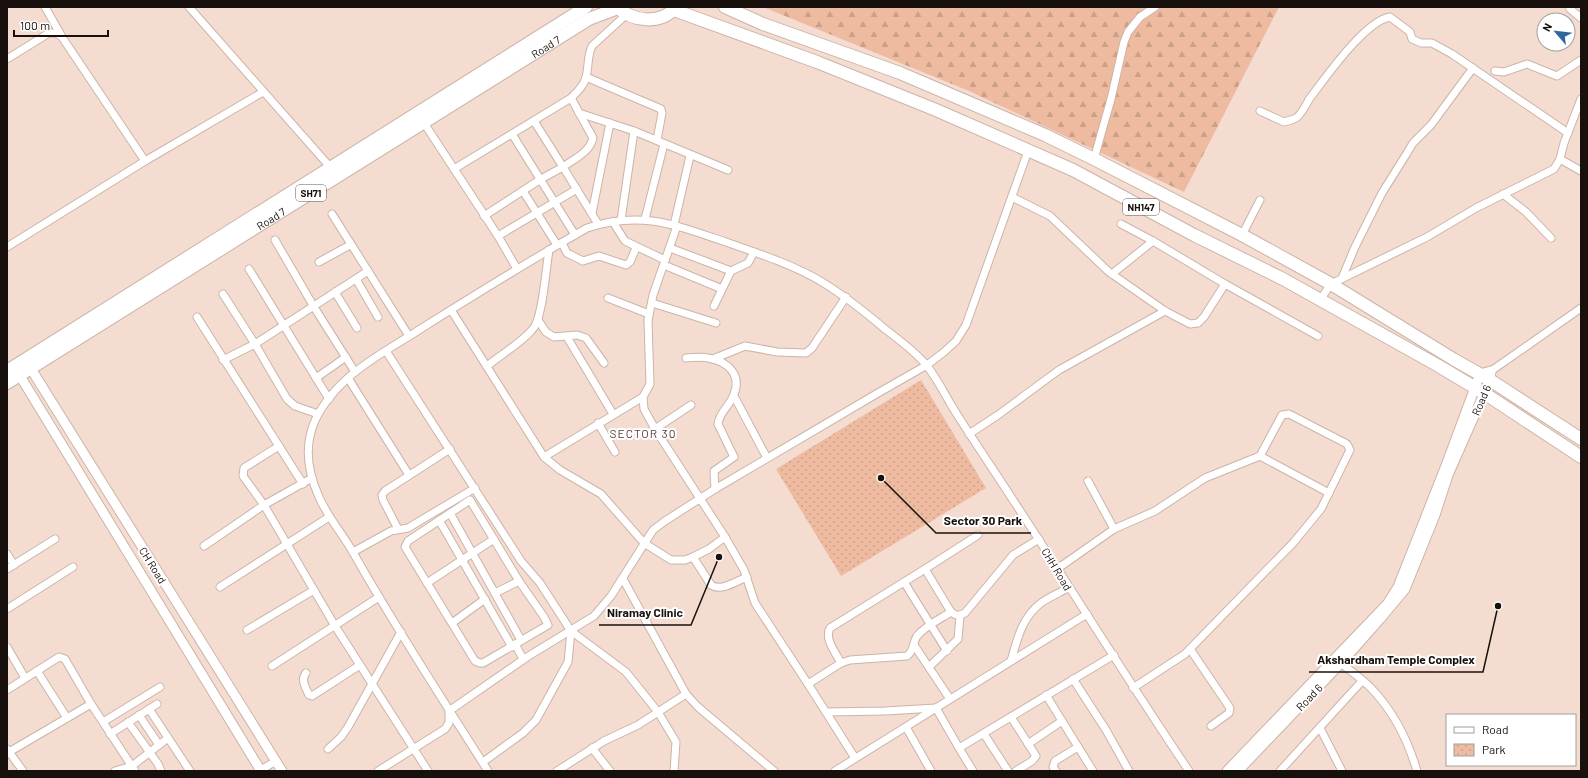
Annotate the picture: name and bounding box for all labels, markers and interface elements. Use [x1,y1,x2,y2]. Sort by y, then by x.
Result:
scale bar [14,12,108,38]
north arrow [1536,12,1576,52]
text: 100 m [20,18,50,32]
text: N [1539,21,1554,33]
street label: Road 7 [528,32,562,60]
road number: SH71 [296,185,326,201]
road number: NH147 [1123,199,1159,215]
street label: Road 7 [254,204,288,232]
street label: Road 6 [1469,382,1493,417]
district label: SECTOR 30 [610,426,676,440]
callout: Sector 30 Park [936,509,1031,533]
text: Sector 30 Park [944,513,1023,527]
street label: CH Road [137,544,169,586]
street label: CHH Road [1039,545,1075,593]
callout: Niramay Clinic [599,601,691,625]
text: Niramay Clinic [607,605,683,619]
callout: Akshardham Temple Complex [1309,648,1483,672]
text: Akshardham Temple Complex [1317,652,1475,666]
street label: Road 6 [1293,681,1325,713]
legend [1446,714,1576,766]
text: Road [1482,722,1509,736]
text: Park [1482,742,1506,756]

